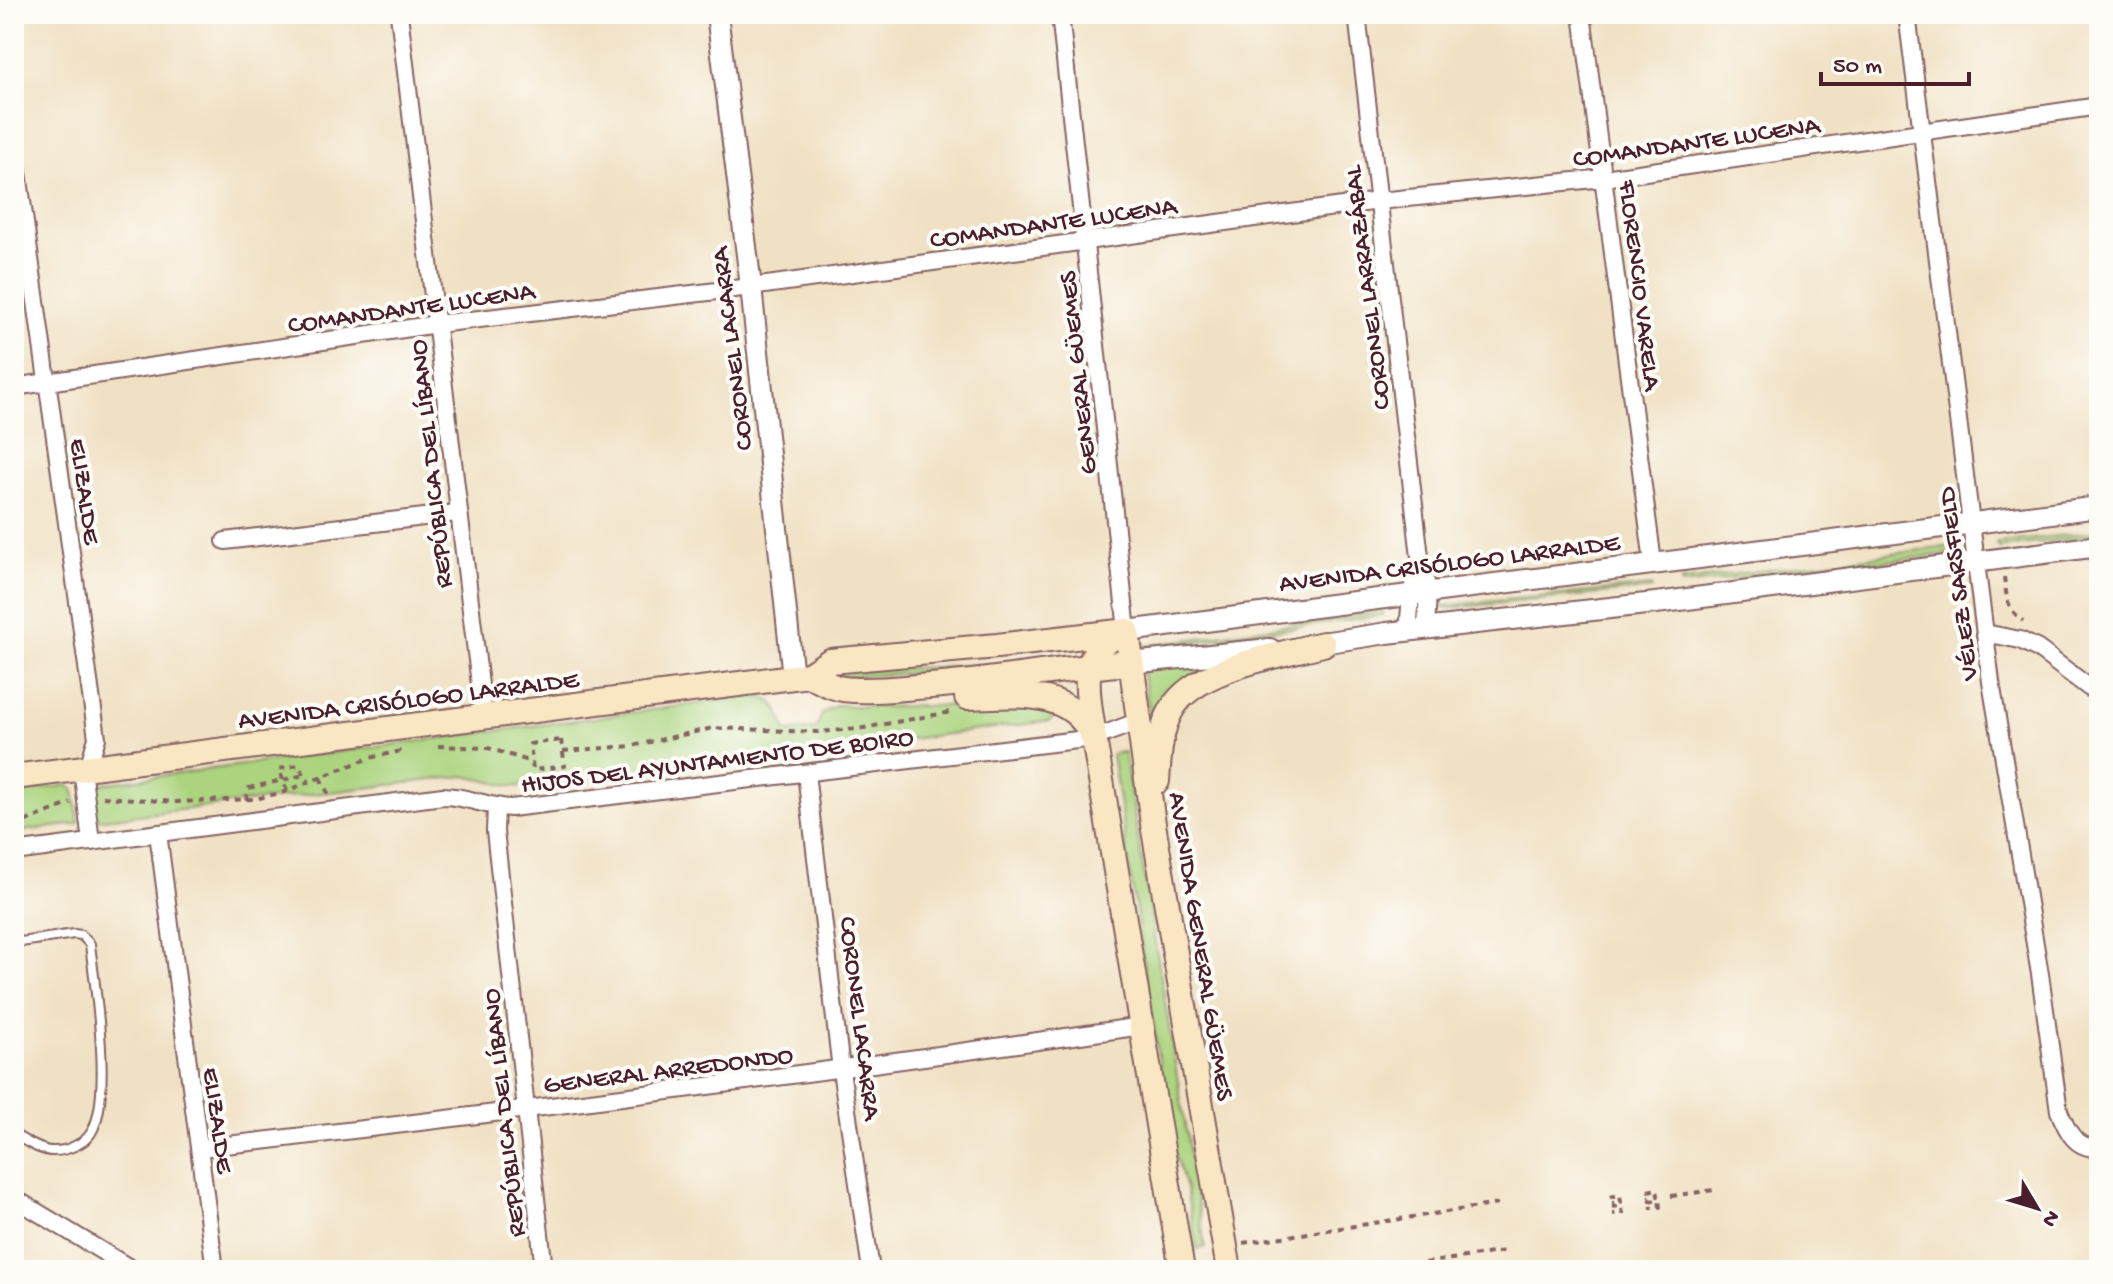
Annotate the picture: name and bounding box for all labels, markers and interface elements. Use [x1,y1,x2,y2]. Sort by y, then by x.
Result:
scale bar [1821,36,1969,86]
text: 50 m [1833,53,1882,82]
street label: COMANDANTE LUCENA [1571,112,1824,177]
street label: CORONEL LARRAZÁBAL [1339,162,1400,411]
street label: FLORENCIO VARELA [1609,177,1666,394]
street label: COMANDANTE LUCENA [928,193,1181,258]
street label: CORONEL LACARRA [706,243,762,452]
street label: GENERAL GÜEMES [1054,268,1107,476]
street label: COMANDANTE LUCENA [286,278,539,343]
street label: REPÚBLICA DEL LÍBANO [405,337,462,589]
street label: ELIZALDE [60,437,105,547]
street label: VÉLEZ SARSFIELD [1933,485,1988,683]
street label: AVENIDA CRISÓLOGO LARRALDE [1278,529,1622,602]
street label: AVENIDA CRISÓLOGO LARRALDE [237,666,581,739]
street label: HIJOS DEL AYUNTAMIENTO DE BOIRO [519,724,916,803]
street label: AVENIDA GENERAL GÜEMES [1159,790,1238,1104]
street label: CORONEL LACARRA [830,915,886,1124]
street label: REPÚBLICA DEL LÍBANO [478,986,535,1238]
street label: GENERAL ARREDONDO [542,1042,796,1103]
street label: ELIZALDE [193,1066,238,1176]
north arrow [1997,1168,2077,1248]
text: N [2035,1204,2064,1232]

